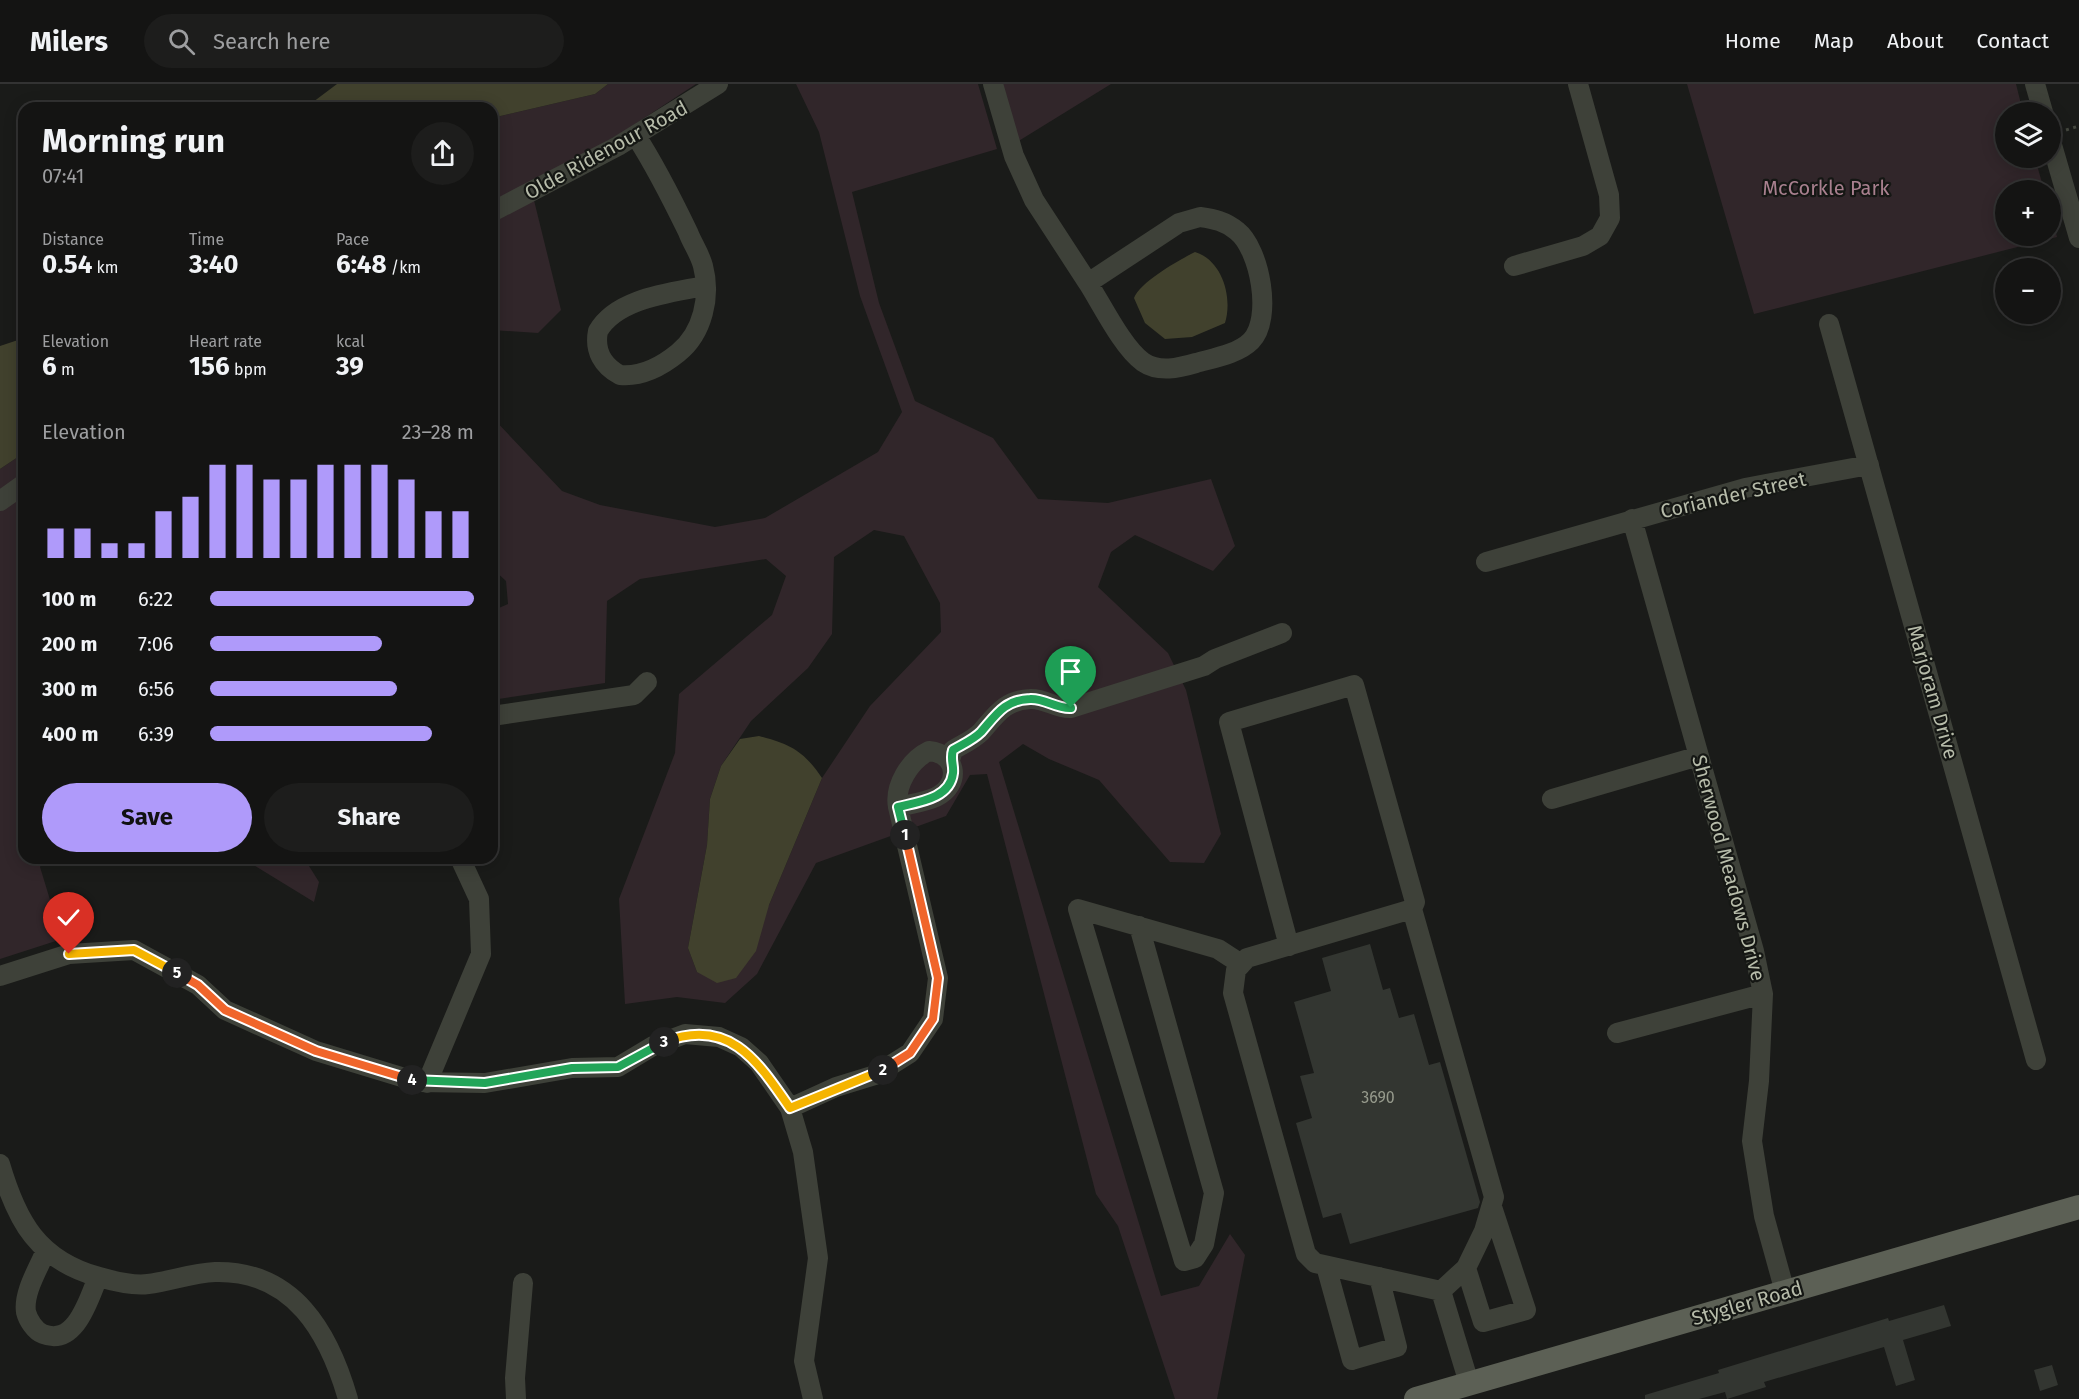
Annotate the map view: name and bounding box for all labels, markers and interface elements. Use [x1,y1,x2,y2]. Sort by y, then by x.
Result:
search box [144,14,564,68]
text: Milers [30,25,108,58]
icon: search [165,25,198,58]
text: Search here [213,28,330,55]
text: Home [1725,28,1781,54]
text: Map [1814,28,1854,54]
text: About [1887,28,1944,54]
text: Contact [1977,28,2049,54]
street label: Olde Ridenour Road [520,95,692,205]
map controls [1995,102,2061,324]
button: layers [1995,102,2061,168]
text: Morning run [42,121,225,161]
button: share [411,122,474,185]
text: 07:41 [42,164,84,188]
park label: McCorkle Park [1763,176,1890,200]
button: + [1995,180,2061,246]
text: Distance [42,230,104,249]
text: Time [189,230,224,249]
text: Pace [336,230,369,249]
text: 0.54 [42,249,92,280]
text: 3:40 [189,249,239,280]
text: 6:48 [336,249,387,280]
text: km [92,258,119,277]
text: /km [387,258,421,277]
button: − [1995,258,2061,324]
text: Elevation [42,332,109,351]
text: Heart rate [189,332,262,351]
text: kcal [336,332,365,351]
text: 6 [42,351,57,382]
text: 156 [189,351,230,382]
text: 39 [336,351,364,382]
text: m [57,360,75,379]
text: bpm [230,360,267,379]
text: Elevation [42,420,126,444]
text: 23–28 m [402,420,474,444]
street label: Coriander Street [1658,466,1809,523]
text: 100 m [42,587,96,611]
text: 6:22 [138,587,173,611]
street label: Marjoram Drive [1902,622,1964,762]
text: 200 m [42,632,97,656]
text: 7:06 [138,632,174,656]
pin [1045,646,1096,708]
icon: arrive [1054,655,1087,688]
text: 300 m [42,677,97,701]
text: 6:56 [138,677,174,701]
text: 400 m [42,722,98,746]
text: 6:39 [138,722,174,746]
street label: Sherwood Meadows Drive [1687,752,1771,984]
button: Save [42,783,252,852]
button: Share [264,783,474,852]
pin: 1 [890,820,920,850]
text: 1 [901,825,909,844]
pin [43,892,94,954]
icon: check [52,901,85,934]
pin: 5 [162,958,192,988]
text: 5 [173,963,181,982]
pin: 3 [649,1027,679,1057]
text: 3 [660,1032,668,1051]
pin: 2 [868,1055,898,1085]
text: 2 [879,1060,887,1079]
pin: 4 [397,1065,427,1095]
text: 4 [407,1070,417,1089]
house number: 3690 [1361,1088,1395,1107]
street label: Stygler Road [1689,1276,1805,1330]

